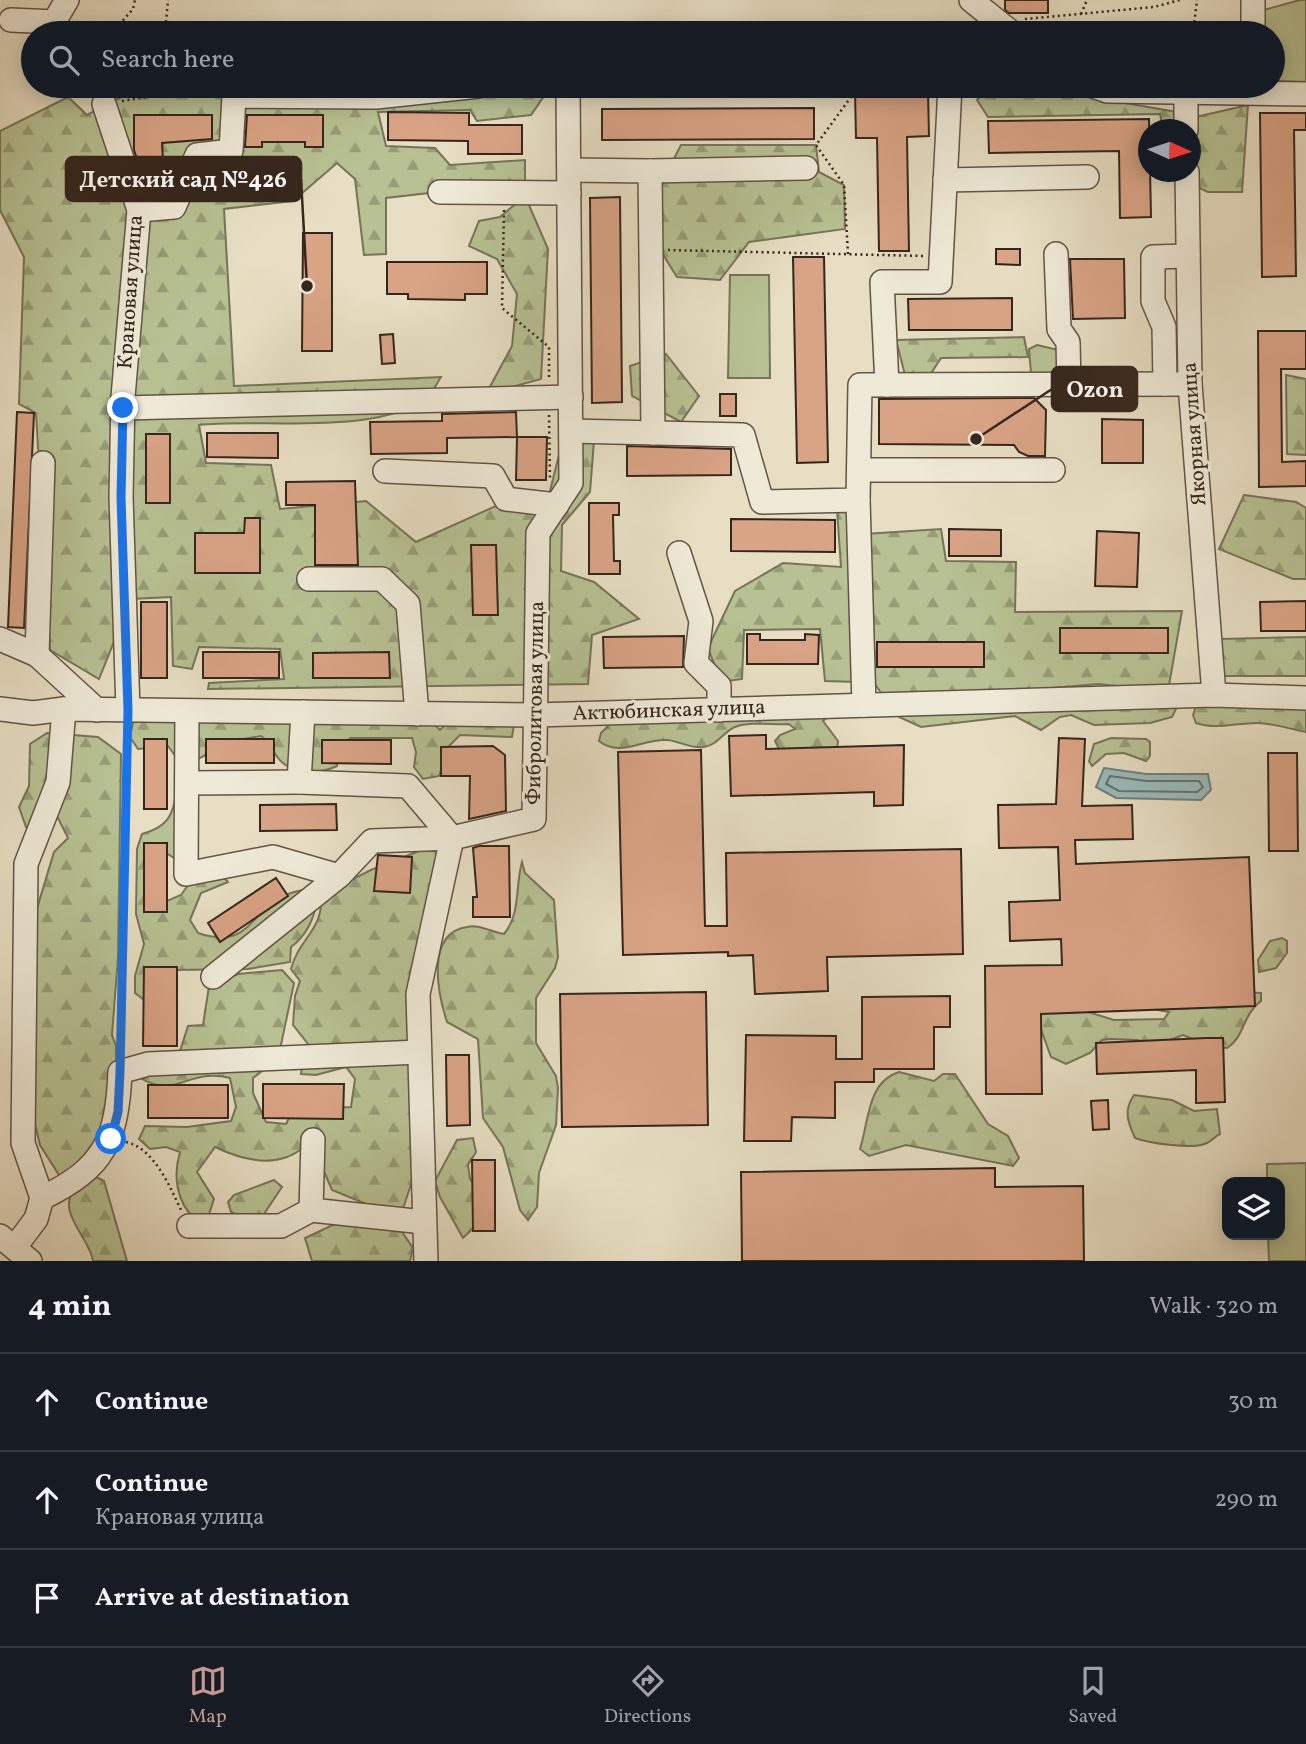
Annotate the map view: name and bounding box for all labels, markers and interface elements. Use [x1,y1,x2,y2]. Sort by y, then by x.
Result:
search box [21,21,1285,98]
icon: search [45,41,83,79]
text: Search here [101,42,234,78]
north arrow [1138,119,1201,182]
callout: Детский сад №426 [66,157,301,201]
text: Детский сад №426 [79,165,287,197]
street label: Крановая улица [111,214,151,370]
street label: Якорная улица [1176,361,1214,507]
callout: Ozon [1052,367,1137,411]
text: Ozon [1066,375,1124,407]
route end [107,392,138,423]
street label: Фибролитовая улица [520,601,552,805]
street label: Актюбинская улица [572,693,766,729]
route start [95,1123,126,1154]
map controls [1222,1177,1285,1240]
button: layers [1222,1177,1285,1240]
text: 4 min [28,1286,112,1328]
text: Walk · 320 m [1149,1291,1278,1323]
icon: ahead [28,1383,66,1421]
text: Continue [95,1384,208,1420]
text: 30 m [1228,1386,1278,1418]
text: Continue [95,1466,208,1502]
icon: ahead [28,1481,66,1519]
text: 290 m [1215,1484,1278,1516]
text: Крановая улица [95,1502,265,1534]
icon: arrive [28,1579,66,1617]
text: Arrive at destination [95,1580,350,1616]
tab: Map [189,1662,227,1730]
tab: Directions [604,1662,691,1730]
tab: Saved [1068,1662,1117,1730]

